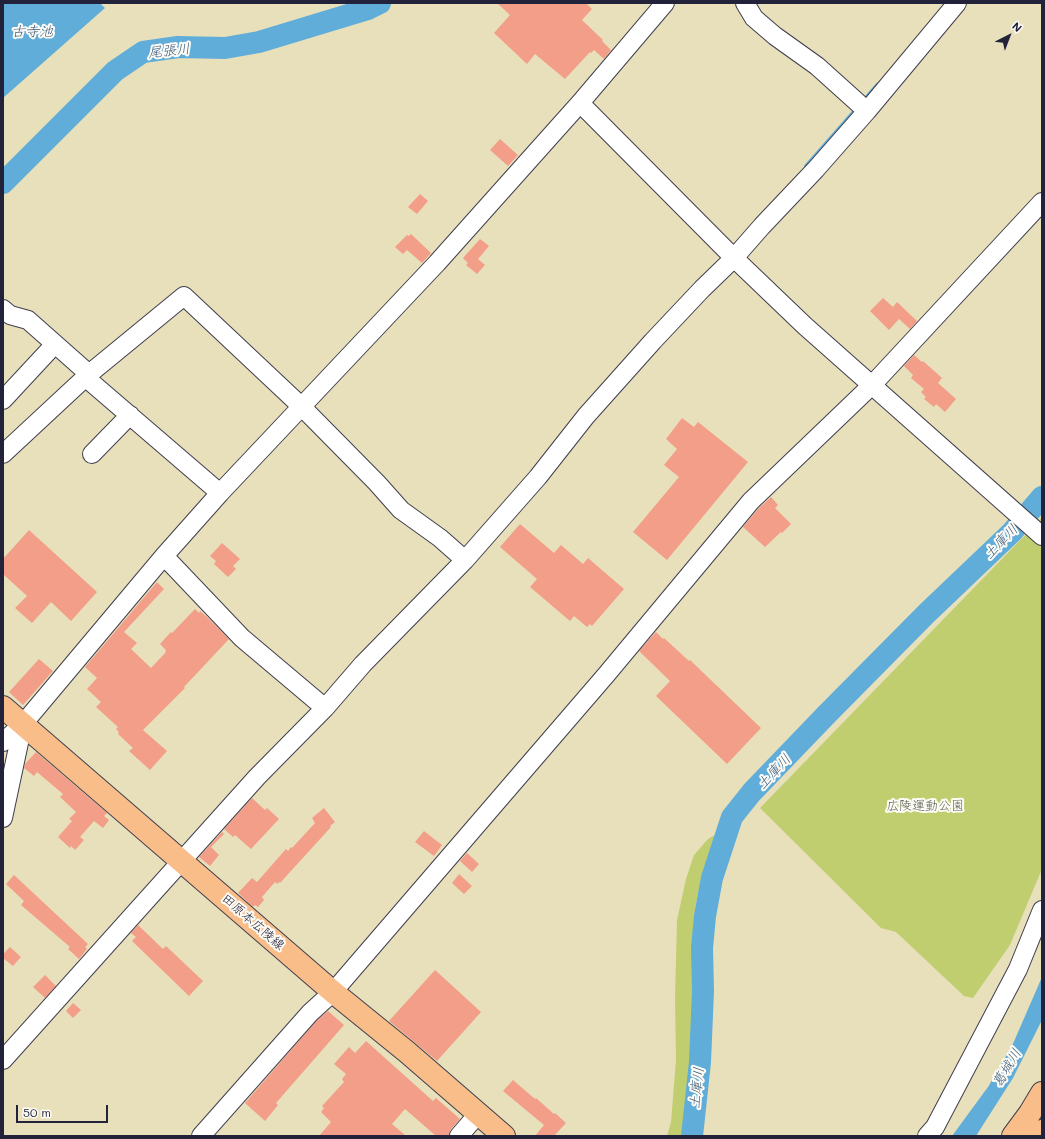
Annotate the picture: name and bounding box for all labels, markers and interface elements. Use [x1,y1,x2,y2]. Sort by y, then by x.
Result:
north arrow [989,16,1029,56]
text: N [1009,18,1025,35]
water label: 古寺池 [11,24,53,40]
water label: 尾張川 [147,40,191,62]
water label: 土庫川 [980,521,1022,563]
water label: 土庫川 [754,751,794,793]
park label: 広陵運動公園 [886,798,964,814]
street label: 田原本広陵線 [218,891,288,953]
water label: 葛城川 [989,1046,1025,1090]
water label: 土庫川 [686,1066,708,1110]
scale bar [18,1097,110,1123]
text: 50 m [23,1104,51,1120]

